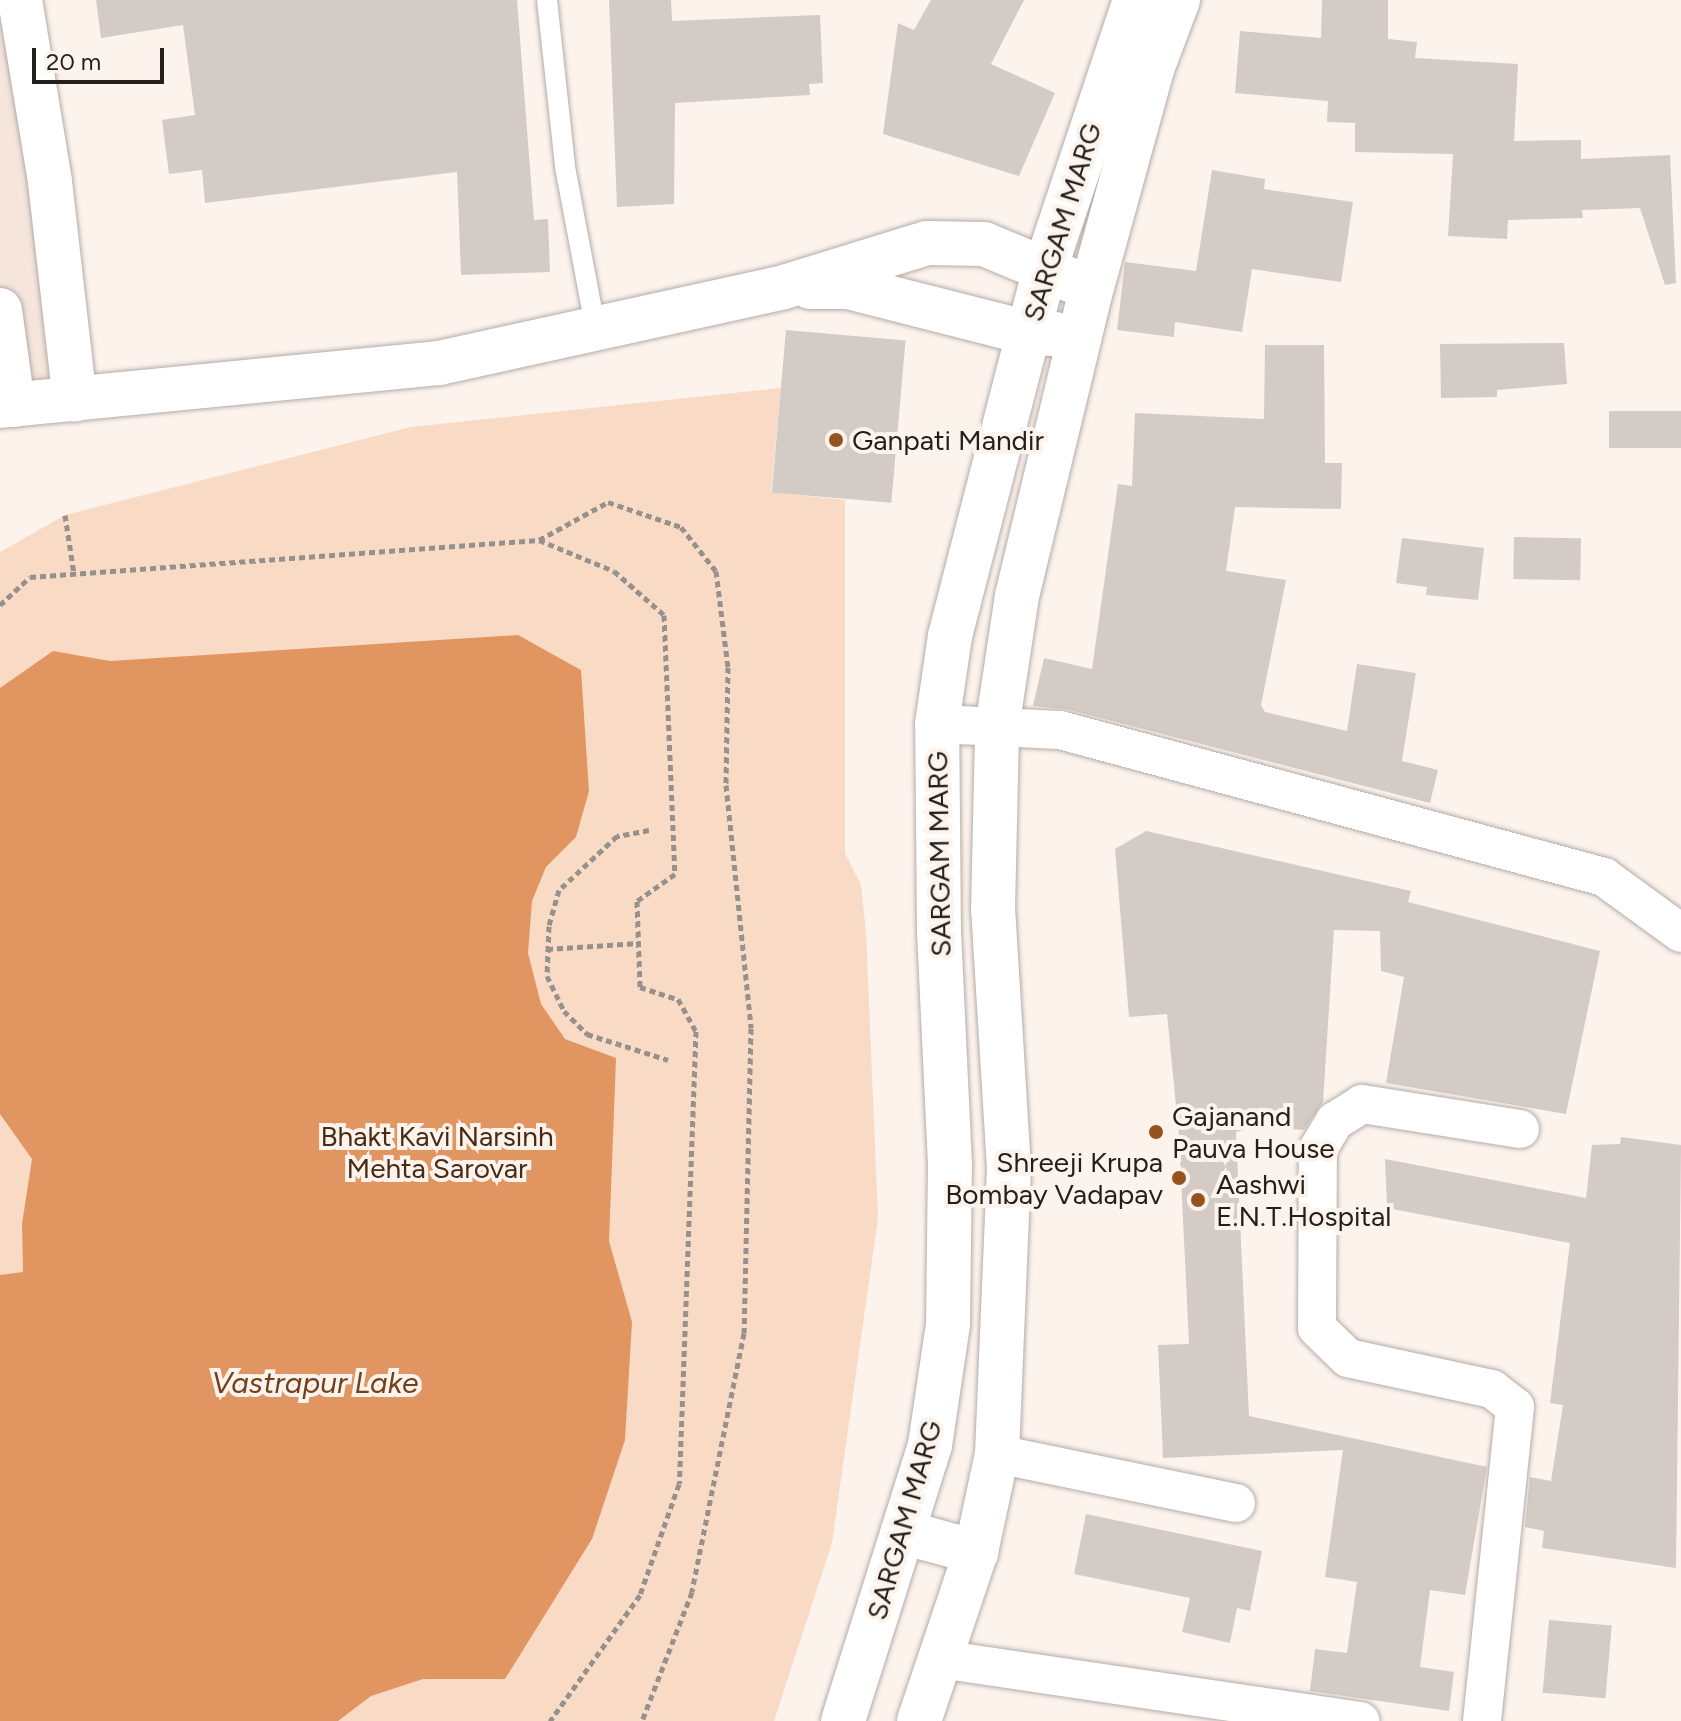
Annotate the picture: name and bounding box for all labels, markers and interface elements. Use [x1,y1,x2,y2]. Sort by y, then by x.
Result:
scale bar [36,32,168,82]
text: 20 m [46,47,101,76]
street label: SARGAM MARG [1016,119,1108,325]
place label: Ganpati Mandir [852,423,1044,457]
marker: Ganpati Mandir [827,431,845,449]
street label: SARGAM MARG [920,751,958,957]
place label: Gajanand Pauva House [1172,1099,1334,1165]
park label: Bhakt Kavi Narsinh Mehta Sarovar [320,1119,554,1185]
marker: Gajanand Pauva House [1147,1123,1165,1141]
place label: Shreeji Krupa Bombay Vadapav [945,1145,1163,1211]
place label: Aashwi E.N.T.Hospital [1216,1167,1391,1233]
marker: Shreeji Krupa Bombay Vadapav [1170,1169,1188,1187]
marker: Aashwi E.N.T.Hospital [1187,1189,1209,1211]
water label: Vastrapur Lake [212,1365,418,1401]
street label: SARGAM MARG [859,1416,949,1624]

